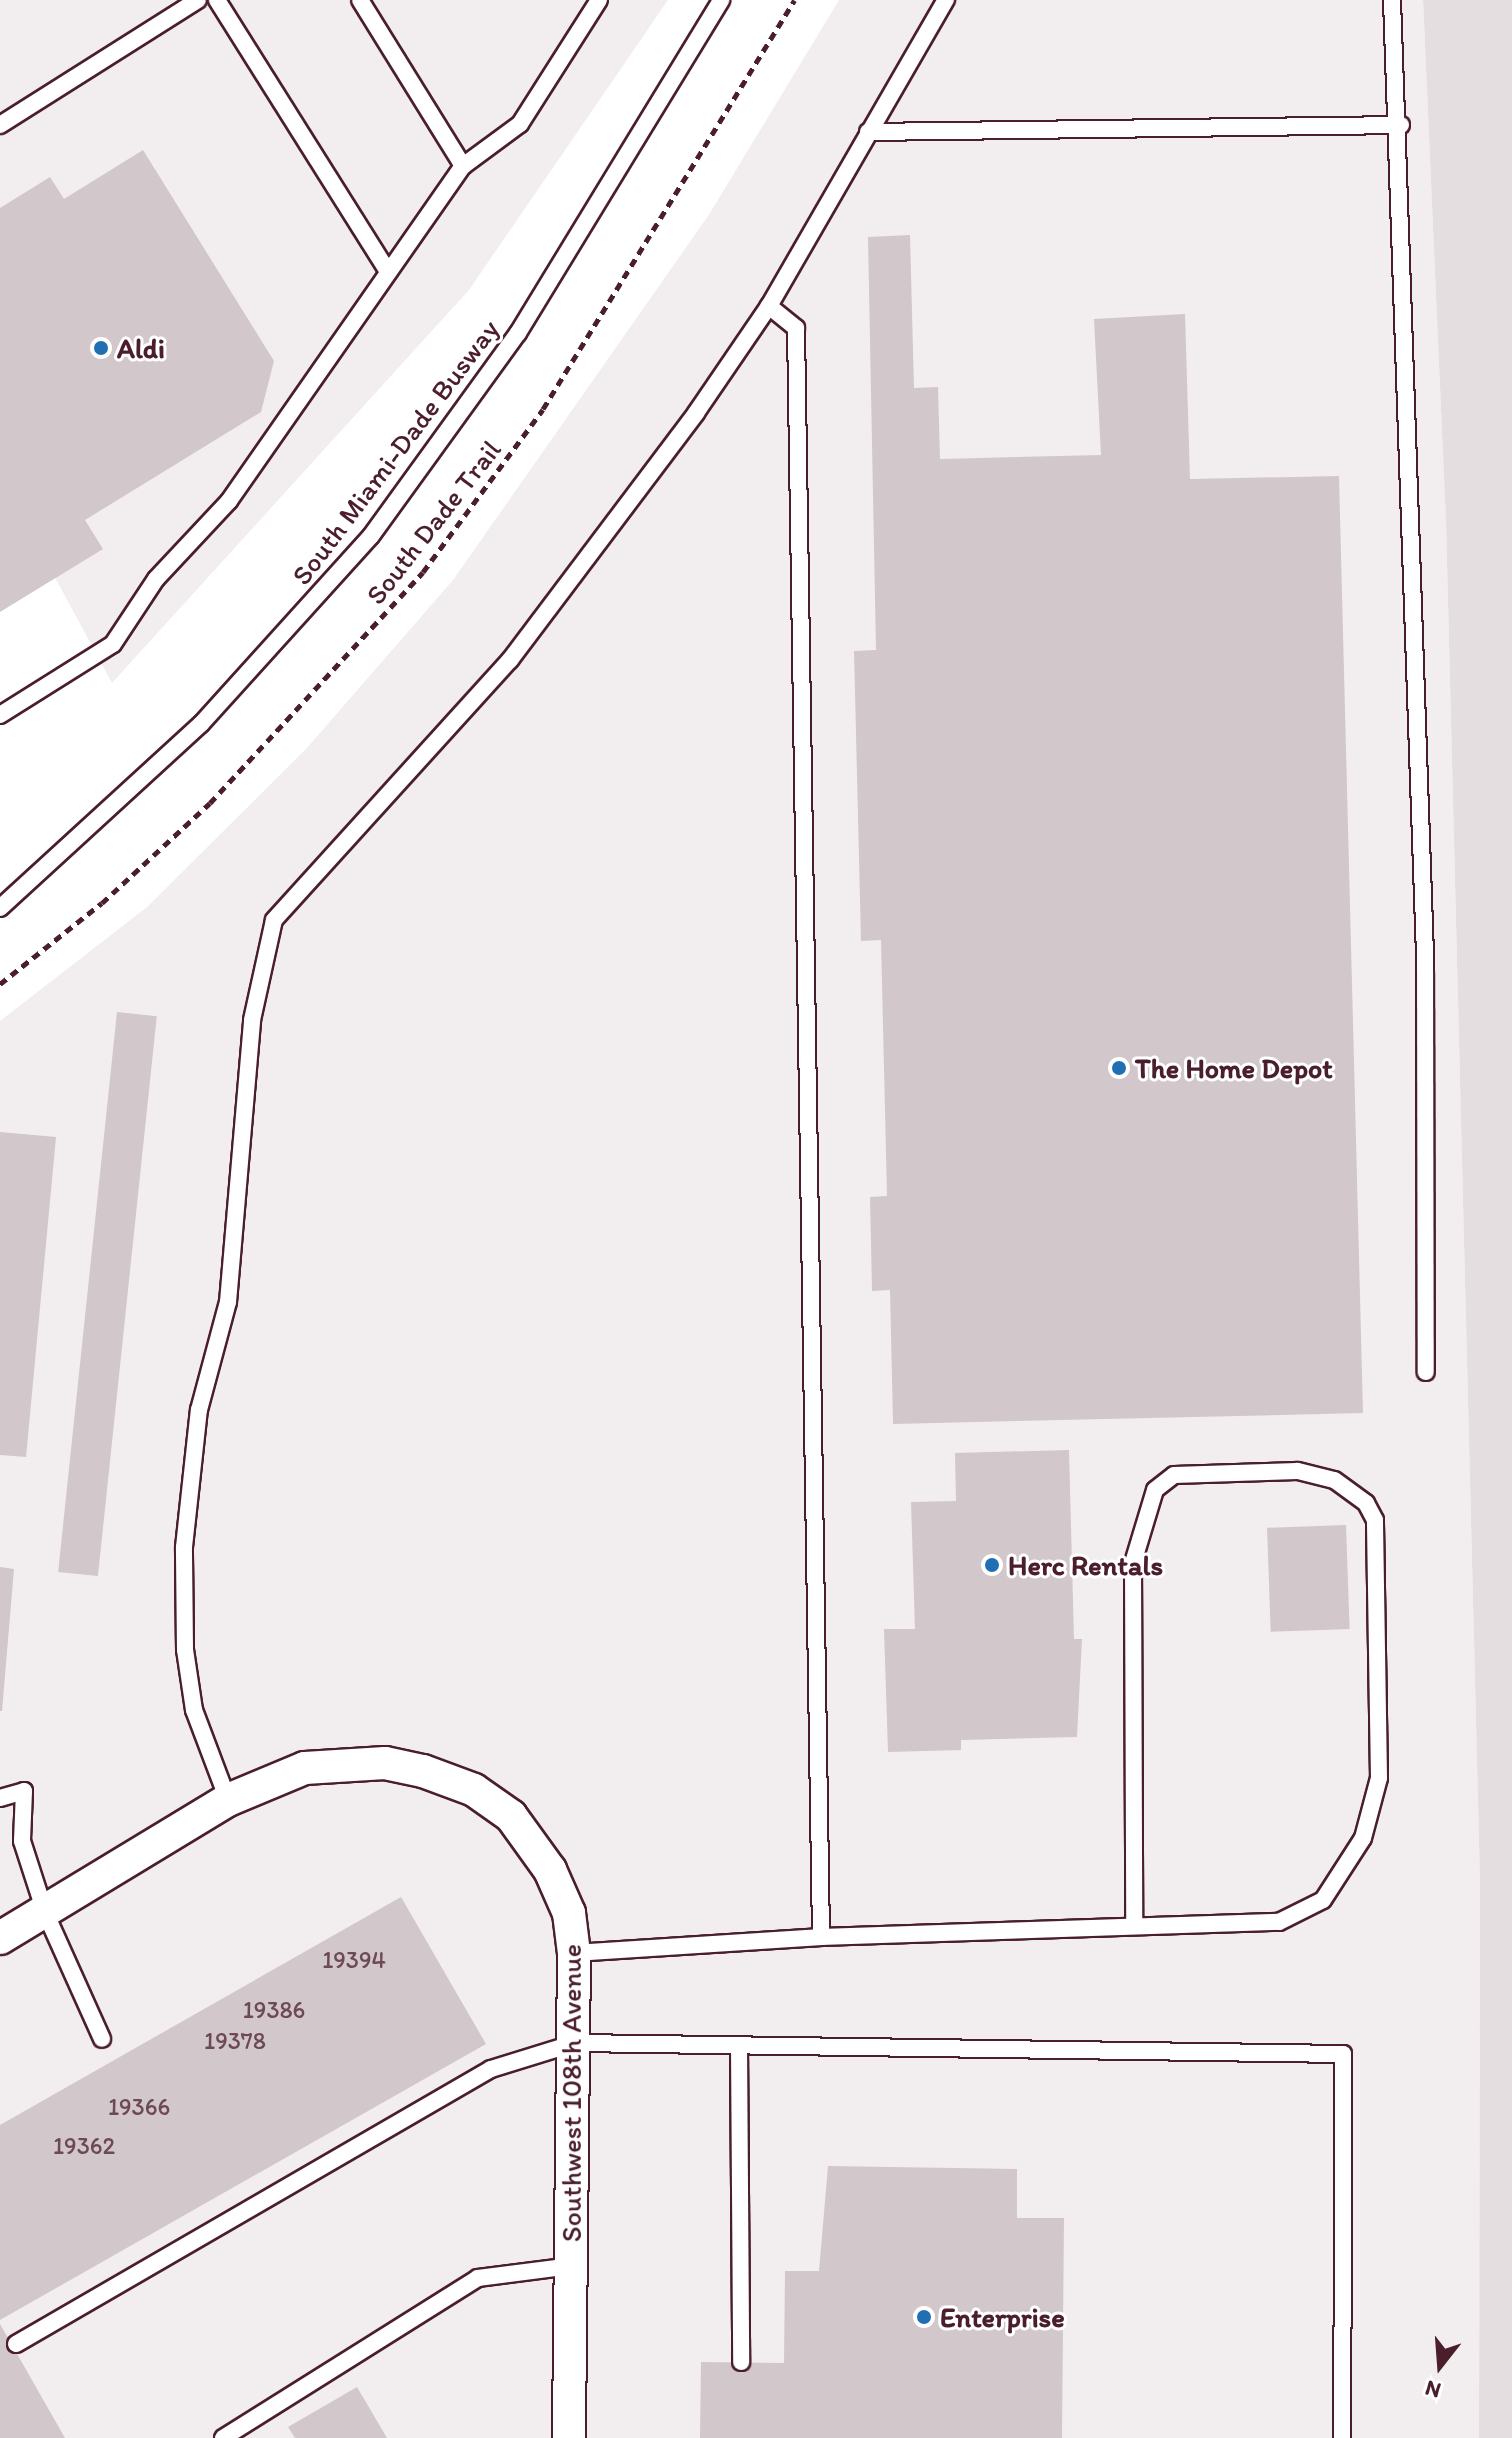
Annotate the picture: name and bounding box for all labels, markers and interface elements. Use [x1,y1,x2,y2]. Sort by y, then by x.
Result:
street label: South Miami-Dade Busway [285,314,505,590]
place label: Aldi [117,331,165,365]
marker: Aldi [92,339,110,357]
street label: South Dade Trail [358,433,508,611]
place label: The Home Depot [1135,1051,1334,1085]
marker: The Home Depot [1110,1059,1128,1077]
place label: Herc Rentals [1008,1548,1161,1582]
marker: Herc Rentals [983,1556,1001,1574]
street label: Southwest 108th Avenue [554,1945,588,2241]
house number: 19394 [322,1946,386,1974]
house number: 19386 [243,1996,305,2024]
house number: 19378 [204,2027,266,2055]
house number: 19366 [108,2093,170,2121]
house number: 19362 [53,2132,115,2160]
place label: Enterprise [940,2300,1065,2334]
marker: Enterprise [915,2308,933,2326]
north arrow [1400,2326,1480,2406]
text: N [1422,2374,1444,2405]

